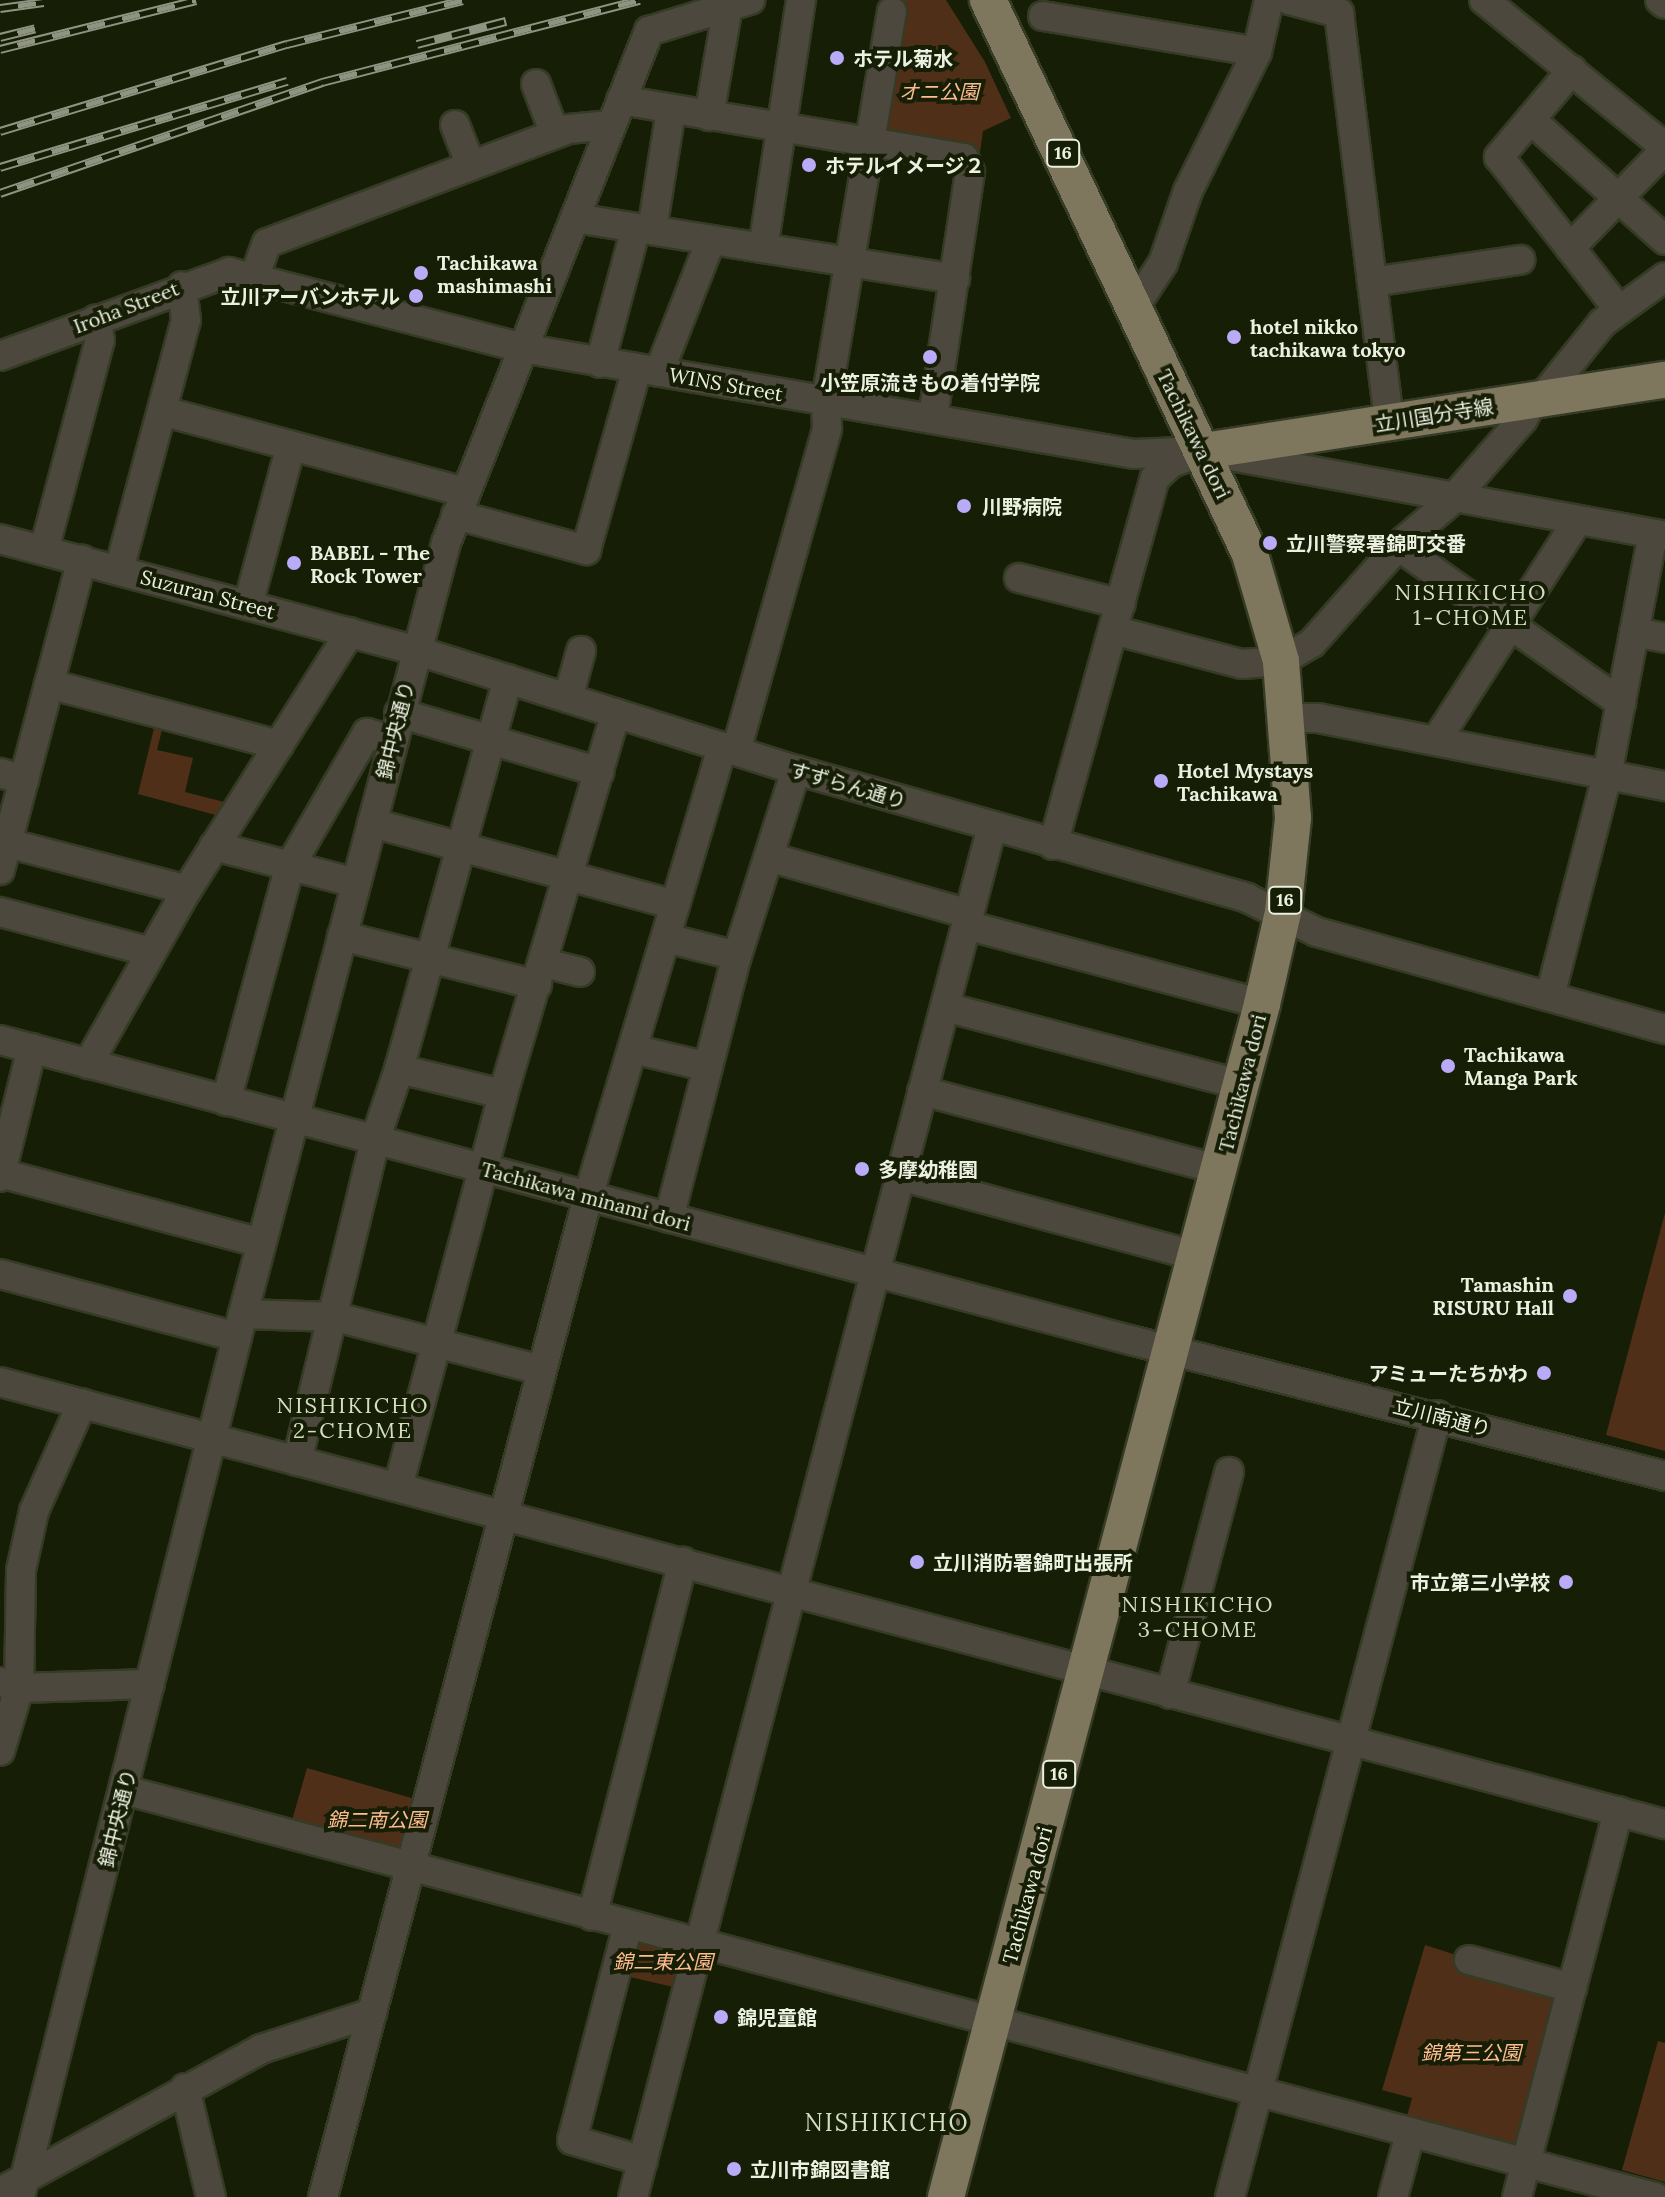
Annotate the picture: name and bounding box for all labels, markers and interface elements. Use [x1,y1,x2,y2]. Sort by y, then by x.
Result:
place label: ホテル菊水 [853,46,953,70]
marker: ホテル菊水 [828,49,846,67]
park label: オニ公園 [899,79,979,103]
road number: 16 [1045,139,1081,167]
place label: ホテルイメージ２ [825,153,985,177]
marker: ホテルイメージ２ [800,156,818,174]
place label: Tachikawa mashimashi [437,250,552,297]
marker: Tachikawa mashimashi [412,264,430,282]
street label: Iroha Street [70,276,182,338]
place label: 立川アーバンホテル [221,284,400,308]
marker: 立川アーバンホテル [407,287,425,305]
place label: hotel nikko tachikawa tokyo [1250,314,1406,361]
marker: hotel nikko tachikawa tokyo [1225,328,1243,346]
marker: 小笠原流きもの着付学院 [921,348,939,366]
street label: WINS Street [667,362,785,406]
street label: Tachikawa dori [1152,365,1236,503]
place label: 小笠原流きもの着付学院 [820,370,1040,394]
street label: 立川国分寺線 [1373,394,1495,436]
place label: 川野病院 [982,494,1062,518]
marker: 川野病院 [953,495,975,517]
place label: 立川警察署錦町交番 [1286,531,1466,555]
marker: 立川警察署錦町交番 [1261,534,1279,552]
place label: BABEL - The Rock Tower [310,540,430,587]
marker: BABEL - The Rock Tower [285,554,303,572]
street label: Suzuran Street [138,565,278,623]
district label: NISHIKICHO 1-CHOME [1394,579,1548,630]
street label: 錦中央通り [371,679,419,781]
street label: すずらん通り [787,757,909,813]
place label: Hotel Mystays Tachikawa [1177,758,1313,805]
marker: Hotel Mystays Tachikawa [1152,772,1170,790]
road number: 16 [1267,886,1303,914]
street label: Tachikawa dori [1213,1012,1271,1154]
place label: Tachikawa Manga Park [1464,1042,1578,1089]
marker: Tachikawa Manga Park [1439,1057,1457,1075]
street label: Tachikawa minami dori [479,1156,693,1236]
place label: 多摩幼稚園 [878,1157,978,1181]
marker: 多摩幼稚園 [853,1160,871,1178]
place label: Tamashin RISURU Hall [1433,1272,1554,1319]
marker: Tamashin RISURU Hall [1561,1287,1579,1305]
place label: アミューたちかわ [1368,1361,1528,1385]
marker: アミューたちかわ [1535,1364,1553,1382]
district label: NISHIKICHO 2-CHOME [276,1392,430,1444]
street label: 立川南通り [1391,1393,1493,1441]
place label: 立川消防署錦町出張所 [933,1550,1133,1574]
marker: 立川消防署錦町出張所 [908,1553,926,1571]
place label: 市立第三小学校 [1410,1570,1550,1594]
marker: 市立第三小学校 [1557,1573,1575,1591]
district label: NISHIKICHO 3-CHOME [1121,1591,1275,1642]
road number: 16 [1041,1760,1077,1788]
street label: 錦中央通り [93,1767,141,1869]
park label: 錦二南公園 [327,1807,427,1831]
street label: Tachikawa dori [997,1824,1057,1966]
park label: 錦二東公園 [613,1949,713,1973]
place label: 錦児童館 [737,2005,817,2029]
marker: 錦児童館 [712,2008,730,2026]
park label: 錦第三公園 [1421,2040,1521,2064]
district label: NISHIKICHO [804,2109,970,2137]
place label: 立川市錦図書館 [750,2157,890,2181]
marker: 立川市錦図書館 [725,2160,743,2178]

